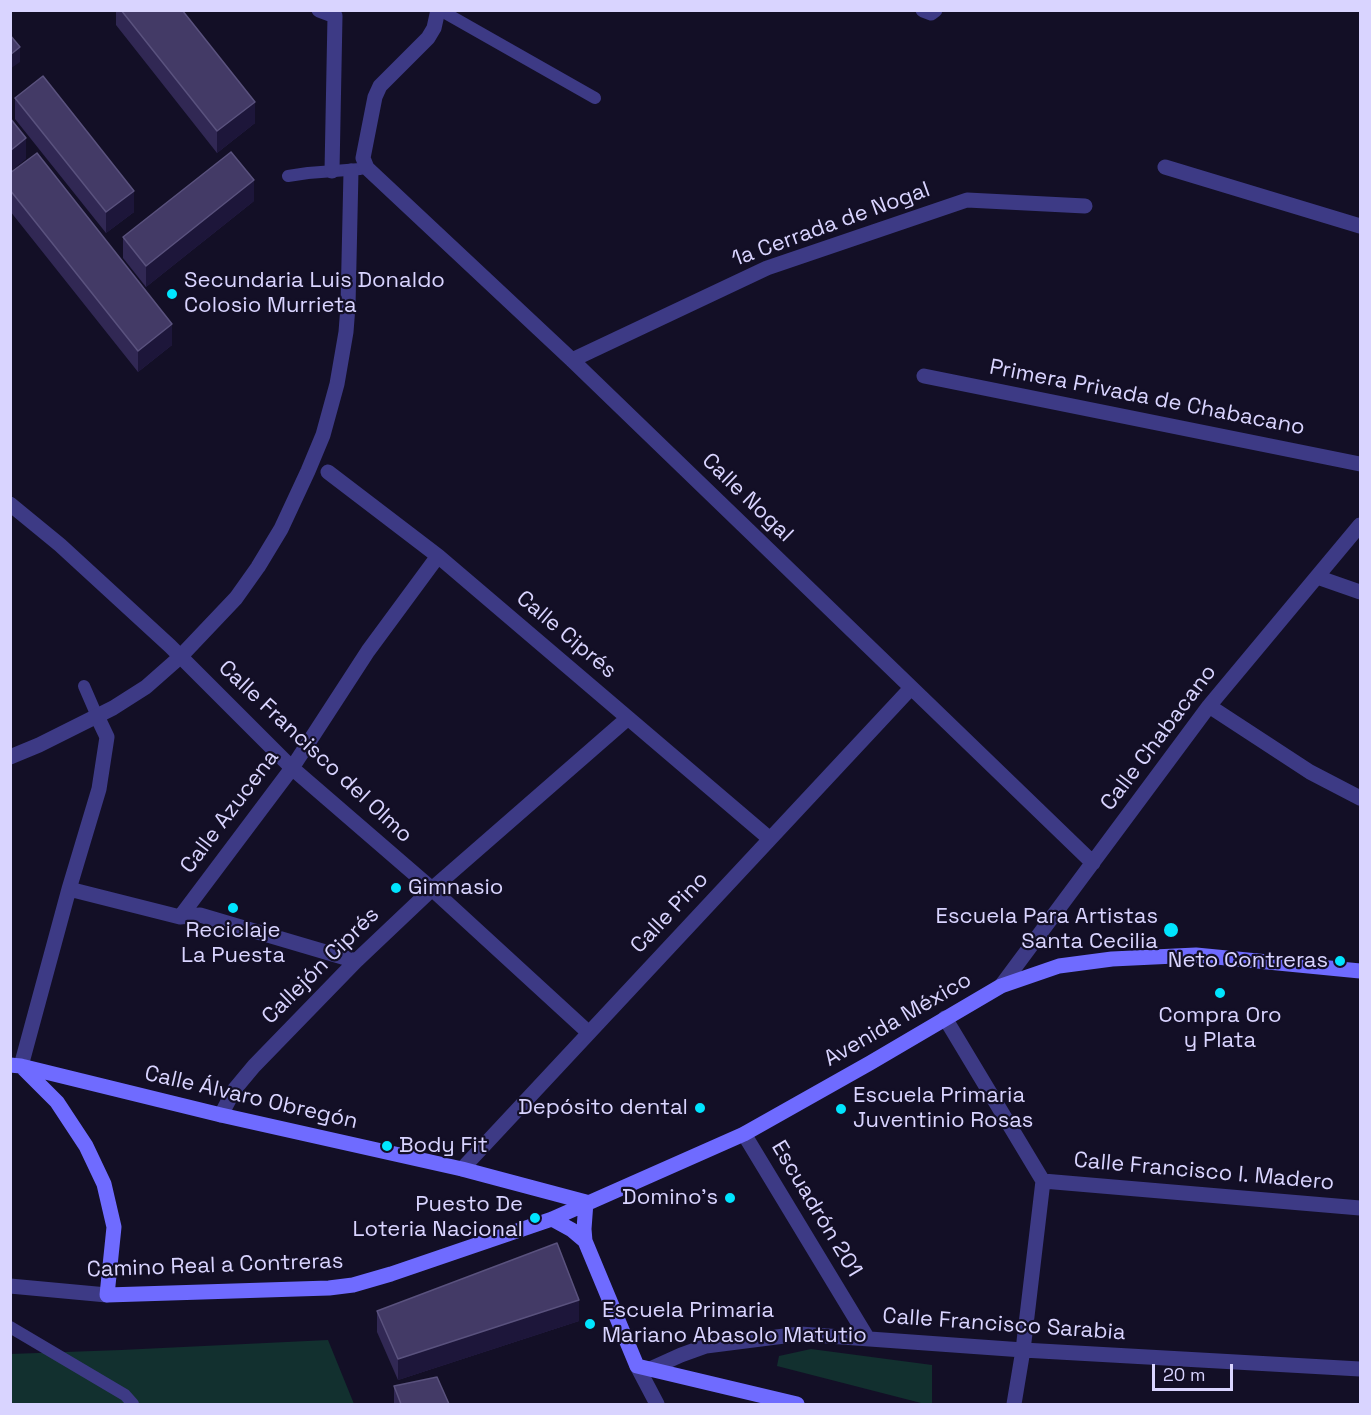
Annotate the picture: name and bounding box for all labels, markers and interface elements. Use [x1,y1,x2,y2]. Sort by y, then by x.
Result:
street label: 1a Cerrada de Nogal [728,177,934,273]
place label: Secundaria Luis Donaldo Colosio Murrieta [184,268,445,320]
marker: Secundaria Luis Donaldo Colosio Murrieta [165,287,179,301]
street label: Primera Privada de Chabacano [987,354,1307,442]
street label: Calle Nogal [696,448,798,548]
street label: Calle Ciprés [511,586,621,684]
street label: Calle Francisco del Olmo [213,655,417,849]
street label: Calle Chabacano [1096,660,1222,816]
street label: Calle Azucena [175,745,285,879]
street label: Calle Pino [626,867,714,959]
place label: Gimnasio [408,875,503,901]
marker: Gimnasio [389,881,403,895]
marker: Reciclaje La Puesta [226,901,240,915]
street label: Callejón Ciprés [257,902,385,1030]
place label: Escuela Para Artistas Santa Cecilia [936,904,1158,956]
place label: Reciclaje La Puesta [181,918,285,969]
marker: Escuela Para Artistas Santa Cecilia [1162,921,1180,939]
place label: Neto Contreras [1168,948,1328,974]
marker: Neto Contreras [1333,954,1347,968]
street label: Avenida México [820,967,976,1073]
marker: Compra Oro y Plata [1213,986,1227,1000]
place label: Compra Oro y Plata [1158,1003,1282,1054]
street label: Calle Álvaro Obregón [142,1061,360,1135]
place label: Escuela Primaria Juventinio Rosas [853,1083,1033,1134]
place label: Depósito dental [518,1095,688,1121]
marker: Depósito dental [693,1101,707,1115]
marker: Escuela Primaria Juventinio Rosas [834,1102,848,1116]
place label: Body Fit [399,1133,488,1159]
street label: Escuadrón 201 [765,1136,867,1282]
marker: Body Fit [380,1139,394,1153]
street label: Calle Francisco I. Madero [1073,1147,1335,1197]
place label: Domino's [622,1185,718,1211]
marker: Domino's [723,1191,737,1205]
place label: Puesto De Loteria Nacional [353,1192,523,1244]
marker: Puesto De Loteria Nacional [528,1211,542,1225]
street label: Camino Real a Contreras [86,1248,344,1284]
place label: Escuela Primaria Mariano Abasolo Matutio [602,1298,867,1350]
street label: Calle Francisco Sarabia [882,1303,1126,1347]
marker: Escuela Primaria Mariano Abasolo Matutio [583,1317,597,1331]
scale bar [1155,1352,1236,1390]
text: 20 m [1163,1363,1206,1386]

